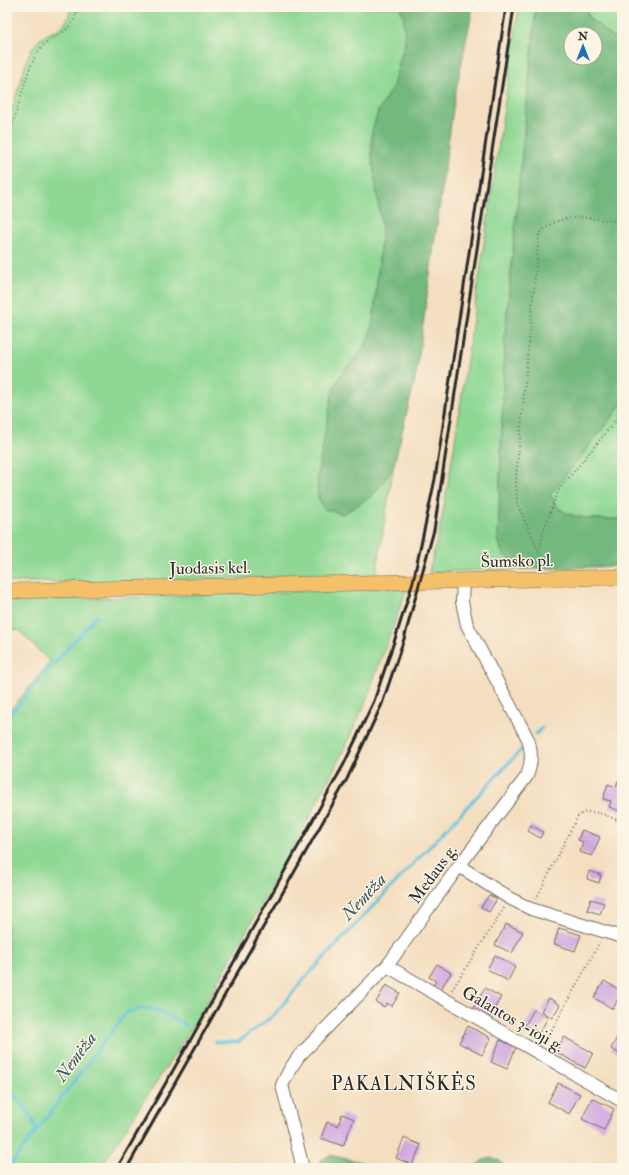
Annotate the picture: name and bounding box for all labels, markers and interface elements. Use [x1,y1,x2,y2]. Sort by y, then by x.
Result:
north arrow [563,26,603,66]
text: N [577,30,589,43]
street label: Šumsko pl. [480,548,554,573]
street label: Juodasis kel. [168,557,251,580]
street label: Medaus g. [404,840,462,908]
water label: Nemėža [336,869,392,926]
street label: Galantos 3-ioji g. [458,981,568,1057]
water label: Nemėža [49,1028,102,1087]
district label: PAKALNIŠKĖS [331,1070,477,1096]

